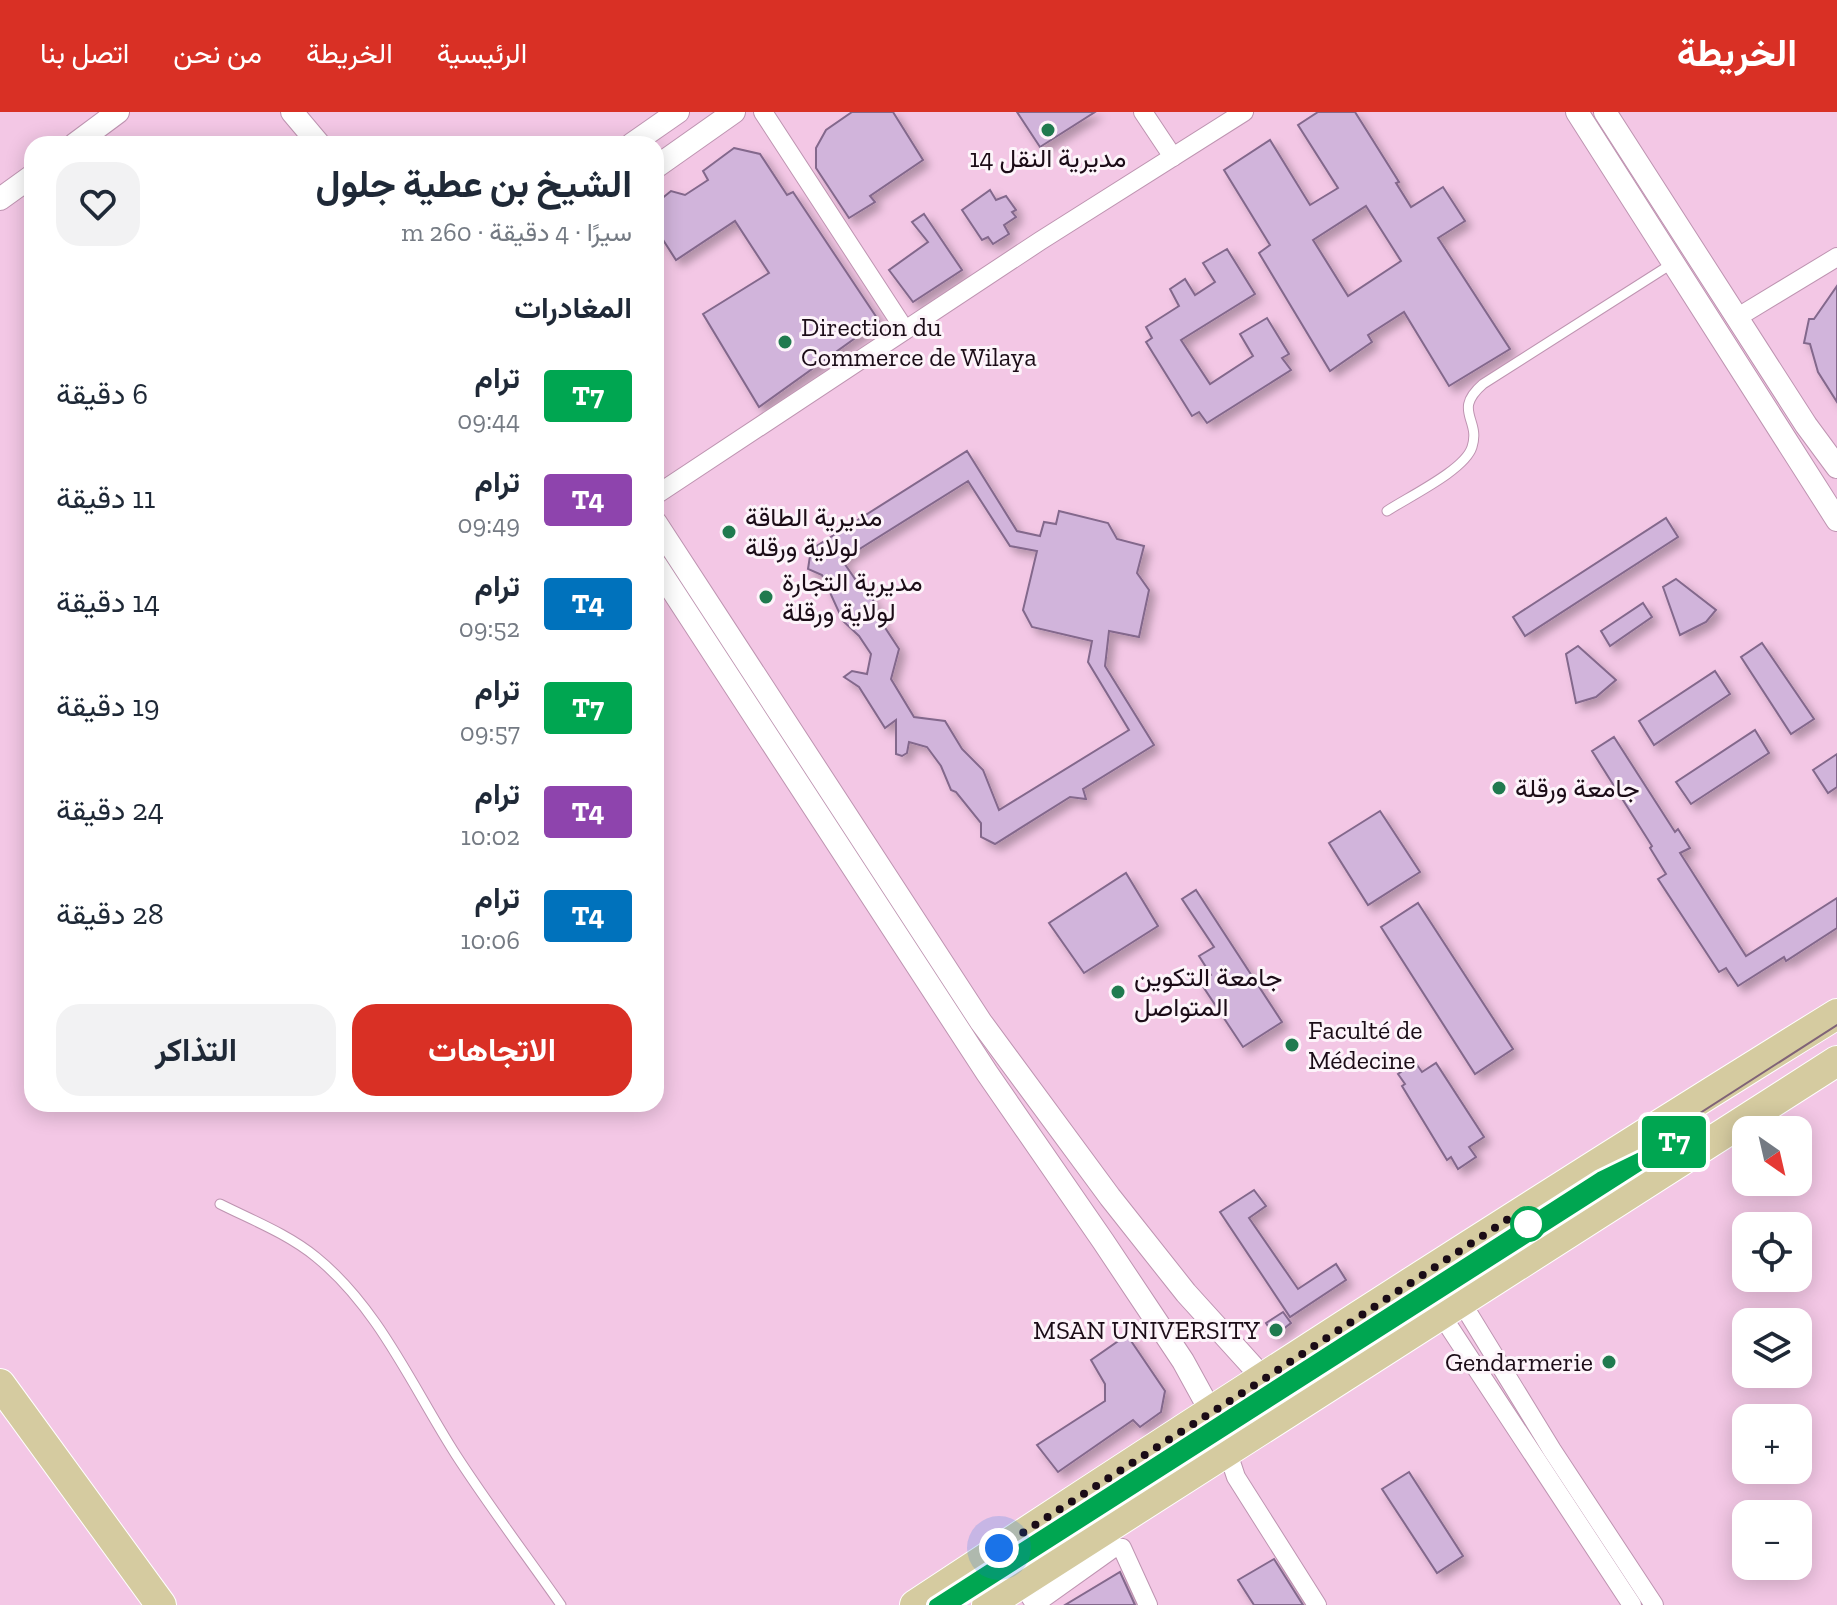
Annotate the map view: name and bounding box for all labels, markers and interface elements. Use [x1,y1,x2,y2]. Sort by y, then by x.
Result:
text: الخريطة [1677,30,1797,76]
text: اتصل بنا [40,37,129,70]
text: من نحن [173,37,262,70]
text: الخريطة [306,37,393,70]
text: الرئيسية [437,37,527,70]
marker: مديرية النقل 14 [1039,121,1057,139]
place label: مديرية النقل 14 [970,142,1126,174]
text: الشيخ بن عطية جلول [315,161,632,207]
button: heart [56,162,140,246]
text: سيرًا · 4 دقيقة · 260 m [401,216,632,248]
text: المغادرات [514,290,632,326]
place label: Direction du Commerce de Wilaya [801,311,1037,373]
marker: Direction du Commerce de Wilaya [776,333,794,351]
text: ترام [474,360,520,396]
text: 6 دقيقة [56,376,148,412]
text: T7 [572,379,604,412]
text: 09:44 [457,404,520,436]
text: ترام [474,464,520,500]
text: 11 دقيقة [56,480,155,516]
text: T4 [571,483,605,516]
place label: مديرية الطاقة لولاية ورقلة [745,501,882,563]
text: 09:49 [458,508,520,540]
marker: مديرية الطاقة لولاية ورقلة [720,523,738,541]
place label: مديرية التجارة لولاية ورقلة [782,566,923,628]
text: ترام [474,568,520,604]
text: 14 دقيقة [56,584,160,620]
text: T4 [571,587,605,620]
marker: مديرية التجارة لولاية ورقلة [757,588,775,606]
text: 09:52 [459,612,520,644]
text: ترام [474,672,520,708]
text: 19 دقيقة [56,688,160,724]
text: T7 [572,691,604,724]
text: 09:57 [460,716,520,748]
place label: جامعة ورقلة [1515,772,1640,804]
text: ترام [474,776,520,812]
marker: جامعة ورقلة [1490,779,1508,797]
text: 24 دقيقة [56,792,164,828]
text: T4 [571,795,605,828]
text: 10:02 [461,820,520,852]
text: ترام [474,880,520,916]
text: 28 دقيقة [56,896,164,932]
text: T4 [571,899,605,932]
text: 10:06 [460,924,520,956]
place label: جامعة التكوين المتواصل [1134,961,1282,1023]
marker: جامعة التكوين المتواصل [1109,983,1127,1001]
button: التذاكر [56,1004,336,1096]
button: الاتجاهات [352,1004,632,1096]
place label: Faculté de Médecine [1308,1014,1423,1076]
marker: Faculté de Médecine [1283,1036,1301,1054]
line badge: T7 [1638,1116,1710,1168]
north arrow [1732,1116,1812,1196]
map controls [1732,1116,1812,1580]
text: T7 [1658,1125,1690,1158]
unlabelled marker [1511,1207,1545,1241]
button: locate [1732,1212,1812,1292]
button: layers [1732,1308,1812,1388]
place label: MSAN UNIVERSITY [1033,1314,1260,1346]
marker: MSAN UNIVERSITY [1267,1321,1285,1339]
place label: Gendarmerie [1445,1346,1593,1378]
marker: Gendarmerie [1600,1353,1618,1371]
button: + [1732,1404,1812,1484]
button: − [1732,1500,1812,1580]
your location [979,1528,1019,1568]

